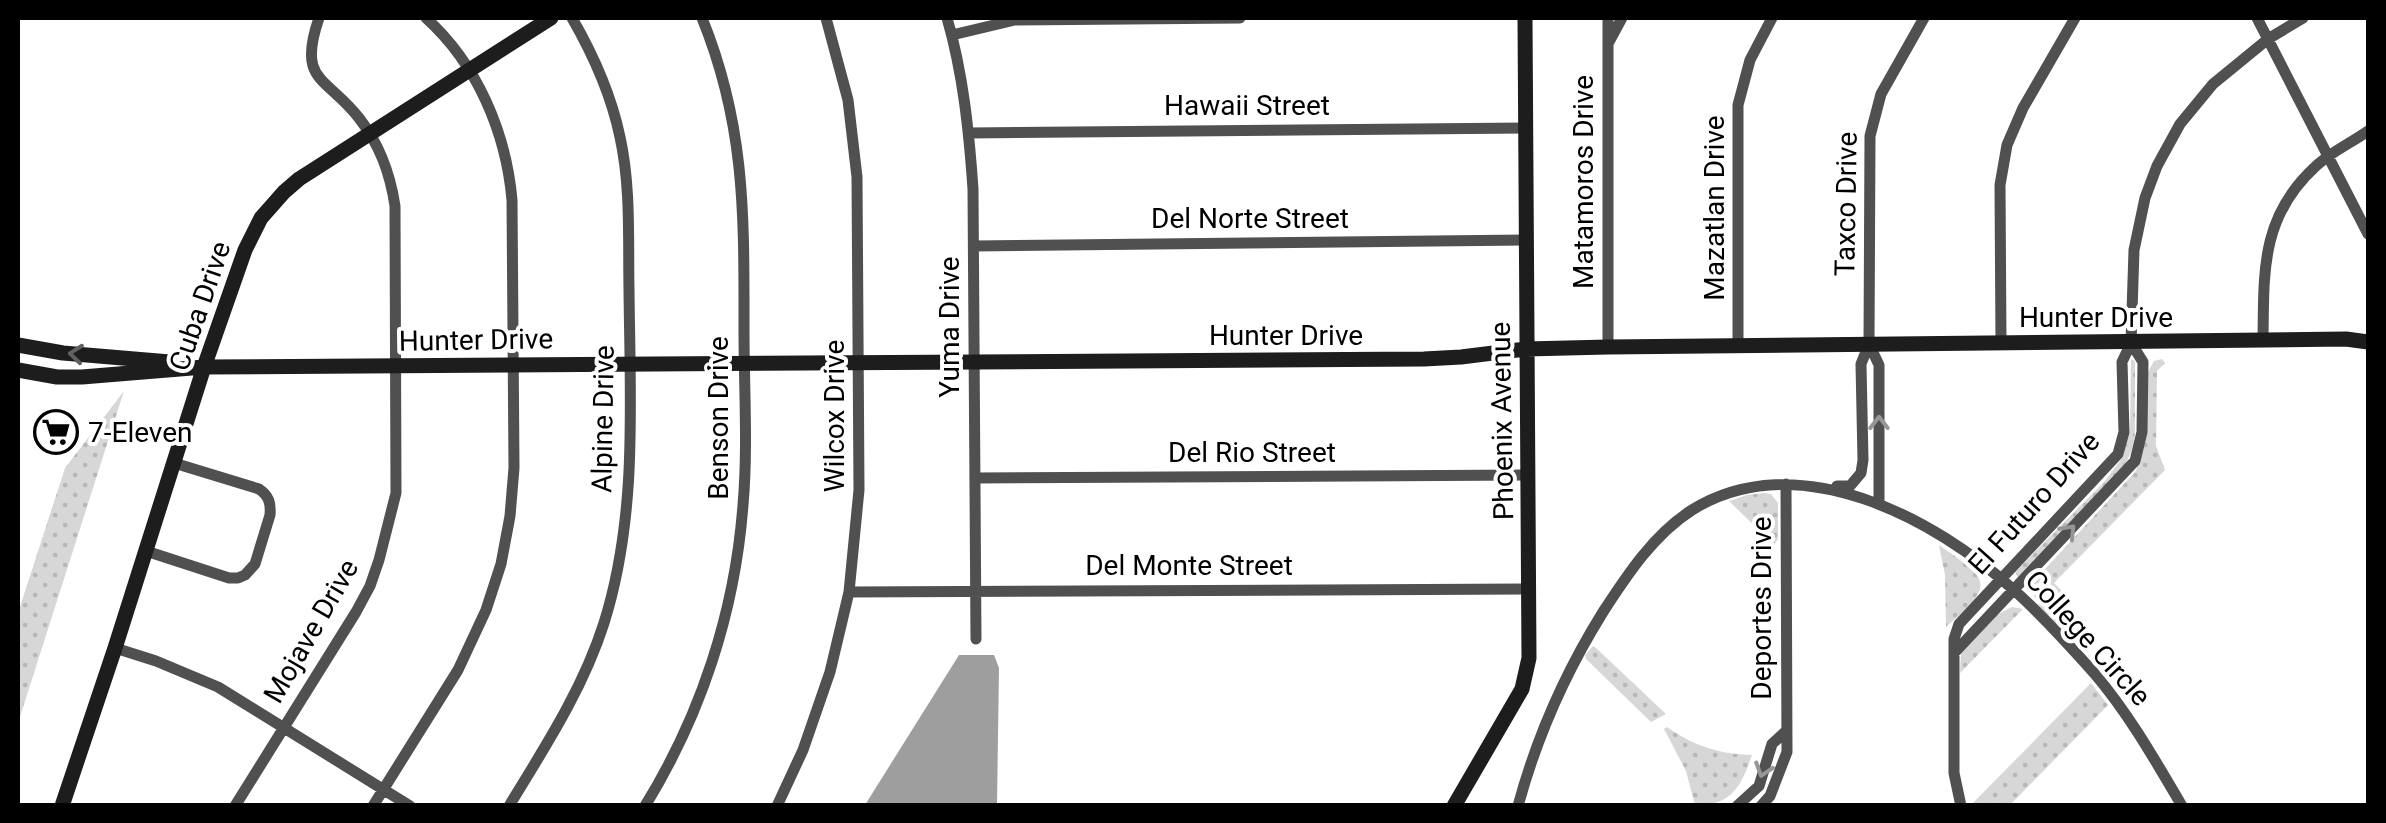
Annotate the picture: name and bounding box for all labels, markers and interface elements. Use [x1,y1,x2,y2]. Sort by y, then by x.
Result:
street label: Matamoros Drive [1567,75,1600,289]
street label: Hawaii Street [1164,89,1330,122]
street label: Mazatlan Drive [1698,115,1731,301]
street label: Taxco Drive [1828,131,1864,277]
street label: Del Norte Street [1151,202,1349,235]
street label: Cuba Drive [163,237,237,375]
street label: Yuma Drive [933,256,966,398]
street label: Hunter Drive [2019,301,2173,334]
street label: Hunter Drive [1209,319,1363,352]
street label: Phoenix Avenue [1484,321,1520,521]
street label: Hunter Drive [399,322,553,358]
street label: Benson Drive [702,336,735,500]
street label: Wilcox Drive [818,340,851,492]
one-way arrow [67,344,83,365]
street label: Alpine Drive [585,345,621,493]
supermarket icon: 7-Eleven [33,409,79,455]
one-way arrow [1868,415,1890,430]
place label: 7-Eleven [88,416,193,449]
street label: El Futuro Drive [1962,425,2106,581]
street label: Del Rio Street [1168,436,1336,469]
street label: Deportes Drive [1745,516,1778,700]
one-way arrow [2057,524,2075,543]
street label: Del Monte Street [1085,549,1293,582]
street label: Mojave Drive [257,553,365,709]
street label: College Circle [2019,564,2157,712]
one-way arrow [1755,761,1775,778]

